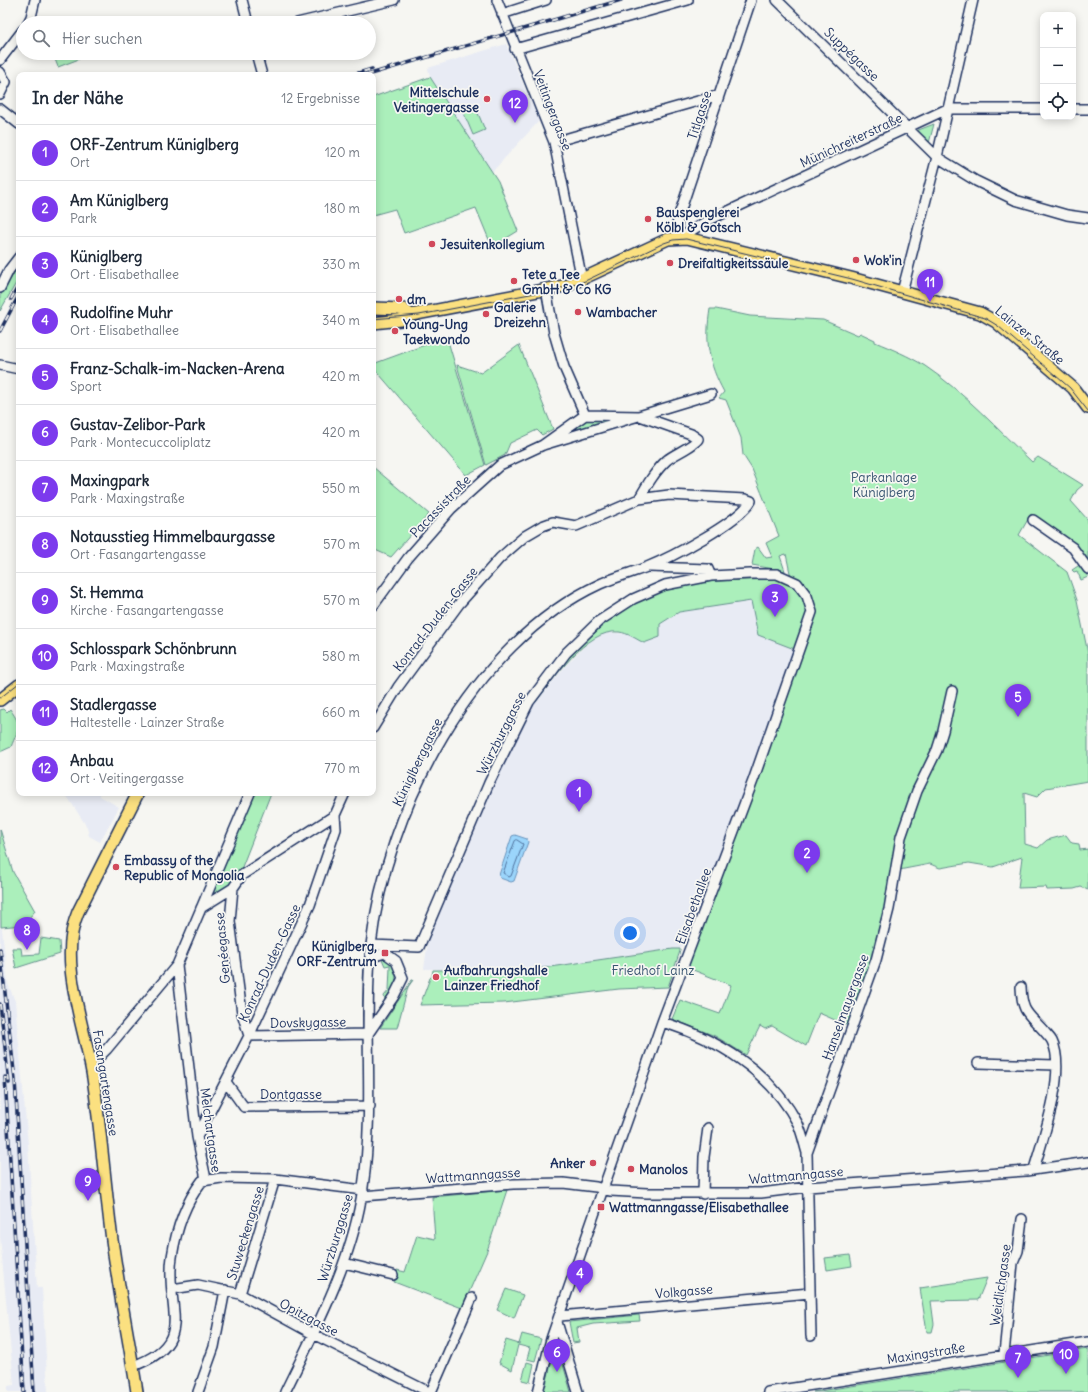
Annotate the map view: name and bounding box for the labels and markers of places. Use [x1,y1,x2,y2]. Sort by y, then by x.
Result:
place label: Mittelschule Veitingergasse [394,84,479,116]
pin: 12 [502,90,528,123]
marker: Mittelschule Veitingergasse [482,94,492,104]
place label: Bauspenglerei Kölbl & Gotsch [656,204,742,236]
marker: Bauspenglerei Kölbl & Gotsch [643,214,653,224]
place label: Jesuitenkollegium [440,236,545,253]
marker: Jesuitenkollegium [427,239,437,249]
place label: Wok'in [864,252,902,269]
place label: Dreifaltigkeitssäule [678,255,789,272]
marker: Wok'in [851,255,861,265]
marker: Dreifaltigkeitssäule [665,258,675,268]
place label: Tete a Tee GmbH & Co KG [522,266,612,298]
pin: 11 [917,269,943,302]
marker: Tete a Tee GmbH & Co KG [509,276,519,286]
place label: dm [407,291,427,308]
marker: dm [394,294,404,304]
place label: Galerie Dreizehn [494,299,547,331]
place label: Wambacher [586,304,658,321]
marker: Wambacher [573,307,583,317]
marker: Galerie Dreizehn [481,309,491,319]
place label: Young-Ung Taekwondo [402,316,470,348]
marker: Young-Ung Taekwondo [390,326,400,336]
pin: 3 [762,584,788,617]
pin: 5 [1005,684,1031,717]
pin: 1 [566,779,592,812]
pin: 2 [794,840,820,873]
place label: Embassy of the Republic of Mongolia [124,852,245,884]
marker: Embassy of the Republic of Mongolia [111,862,121,872]
pin: 8 [14,917,40,950]
place label: Küniglberg, ORF-Zentrum [297,938,378,970]
marker: Küniglberg, ORF-Zentrum [380,948,390,958]
place label: Aufbahrungshalle Lainzer Friedhof [444,962,548,994]
marker: Aufbahrungshalle Lainzer Friedhof [431,972,441,982]
place label: Anker [550,1155,586,1172]
marker: Anker [588,1158,598,1168]
place label: Manolos [639,1161,688,1178]
marker: Manolos [626,1164,636,1174]
pin: 9 [75,1168,101,1201]
place label: Wattmanngasse/Elisabethallee [609,1199,789,1216]
marker: Wattmanngasse/Elisabethallee [596,1202,606,1212]
pin: 4 [567,1260,593,1293]
pin: 6 [544,1339,570,1372]
pin: 10 [1053,1341,1079,1374]
pin: 7 [1005,1345,1031,1378]

